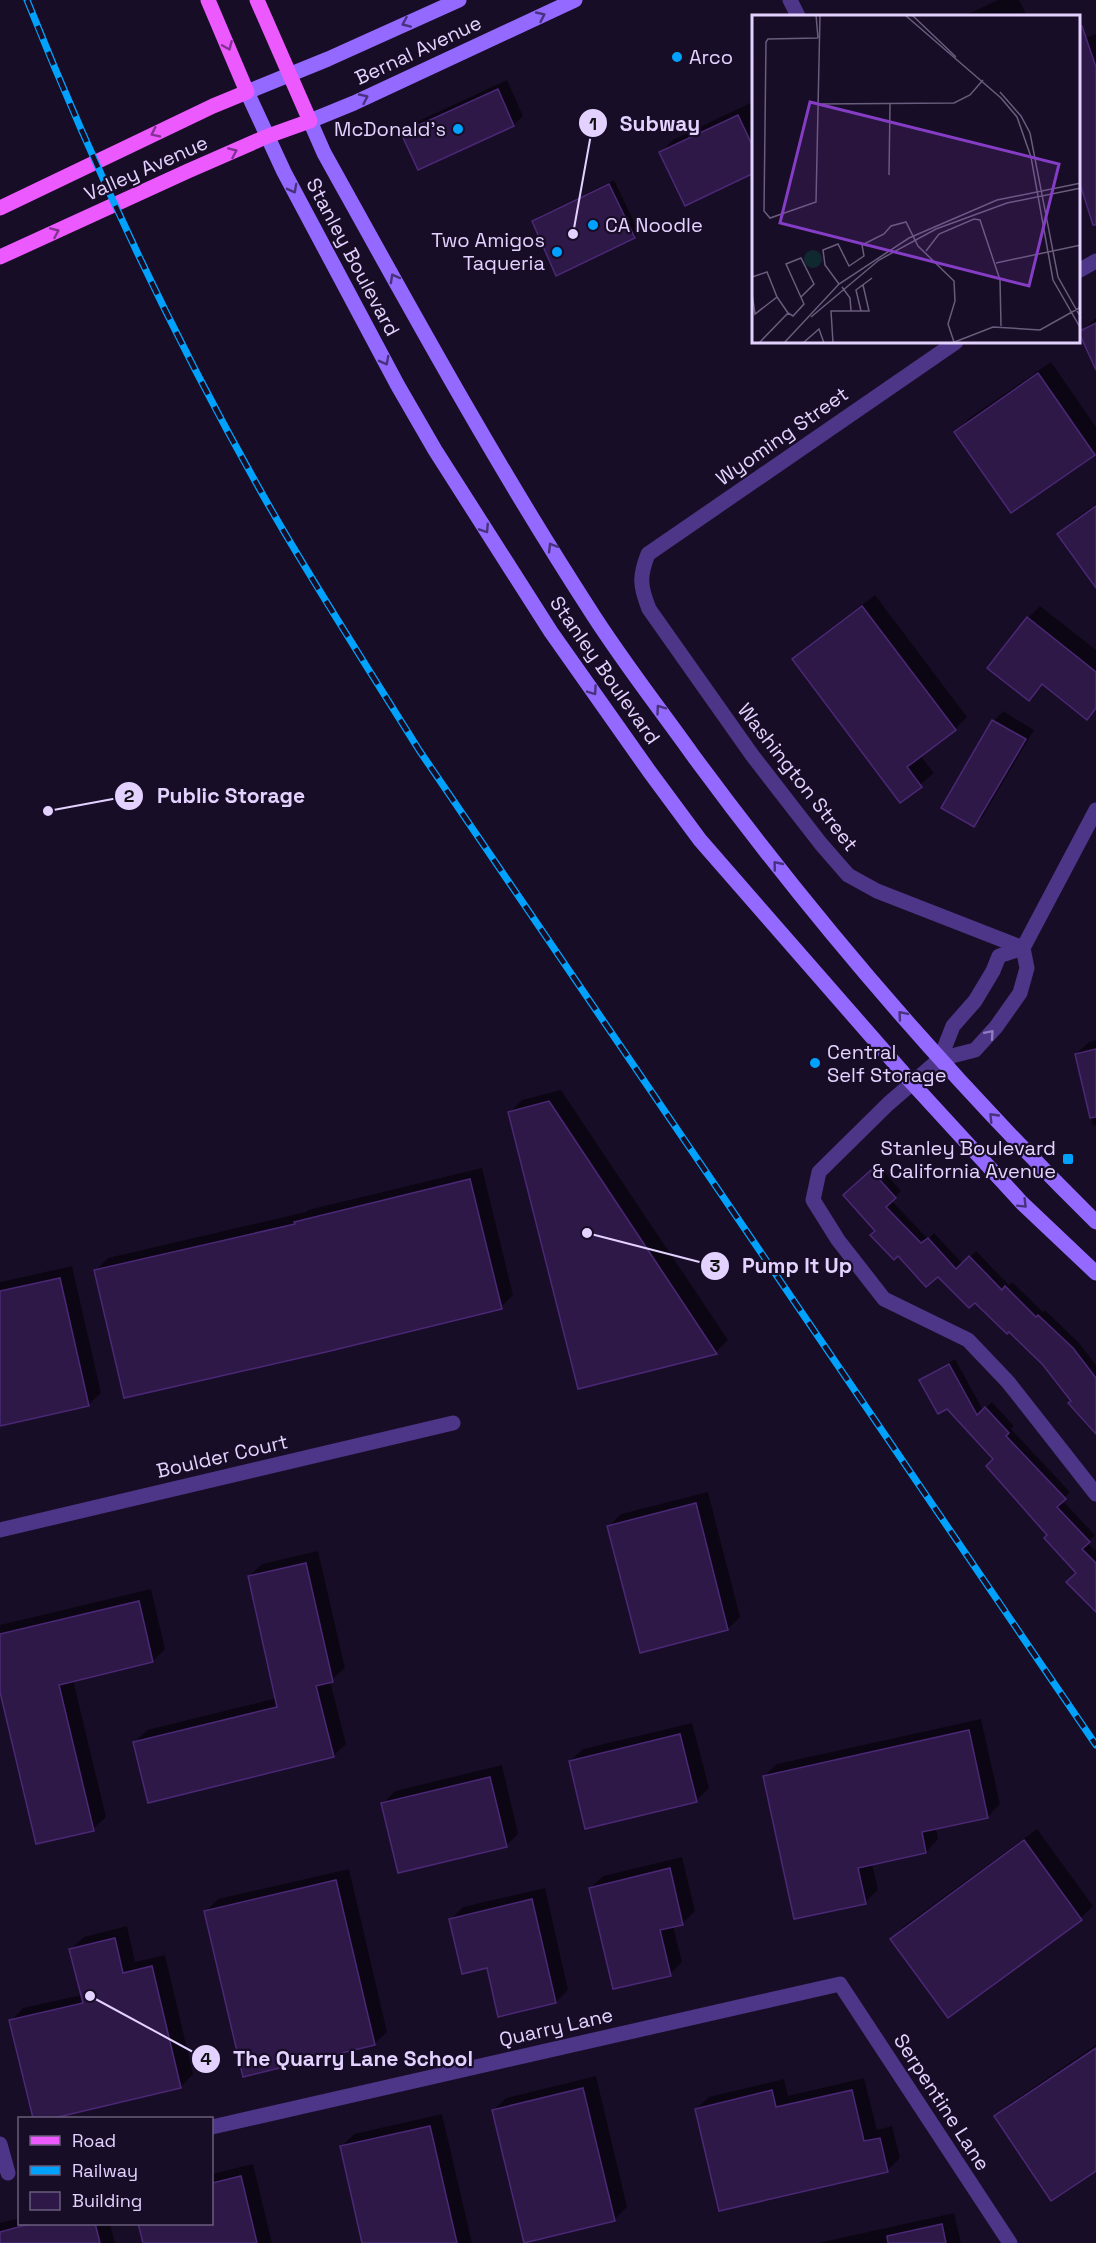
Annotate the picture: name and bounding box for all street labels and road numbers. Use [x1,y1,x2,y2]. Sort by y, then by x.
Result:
street label: Bernal Avenue [351,9,485,91]
street label: Valley Avenue [80,129,212,207]
street label: Stanley Boulevard [300,173,406,341]
street label: Wyoming Street [711,381,853,491]
street label: Stanley Boulevard [544,591,666,749]
street label: Washington Street [732,698,864,856]
street label: Boulder Court [154,1428,290,1484]
street label: Quarry Lane [497,2001,615,2053]
street label: Serpentine Lane [888,2029,996,2175]

